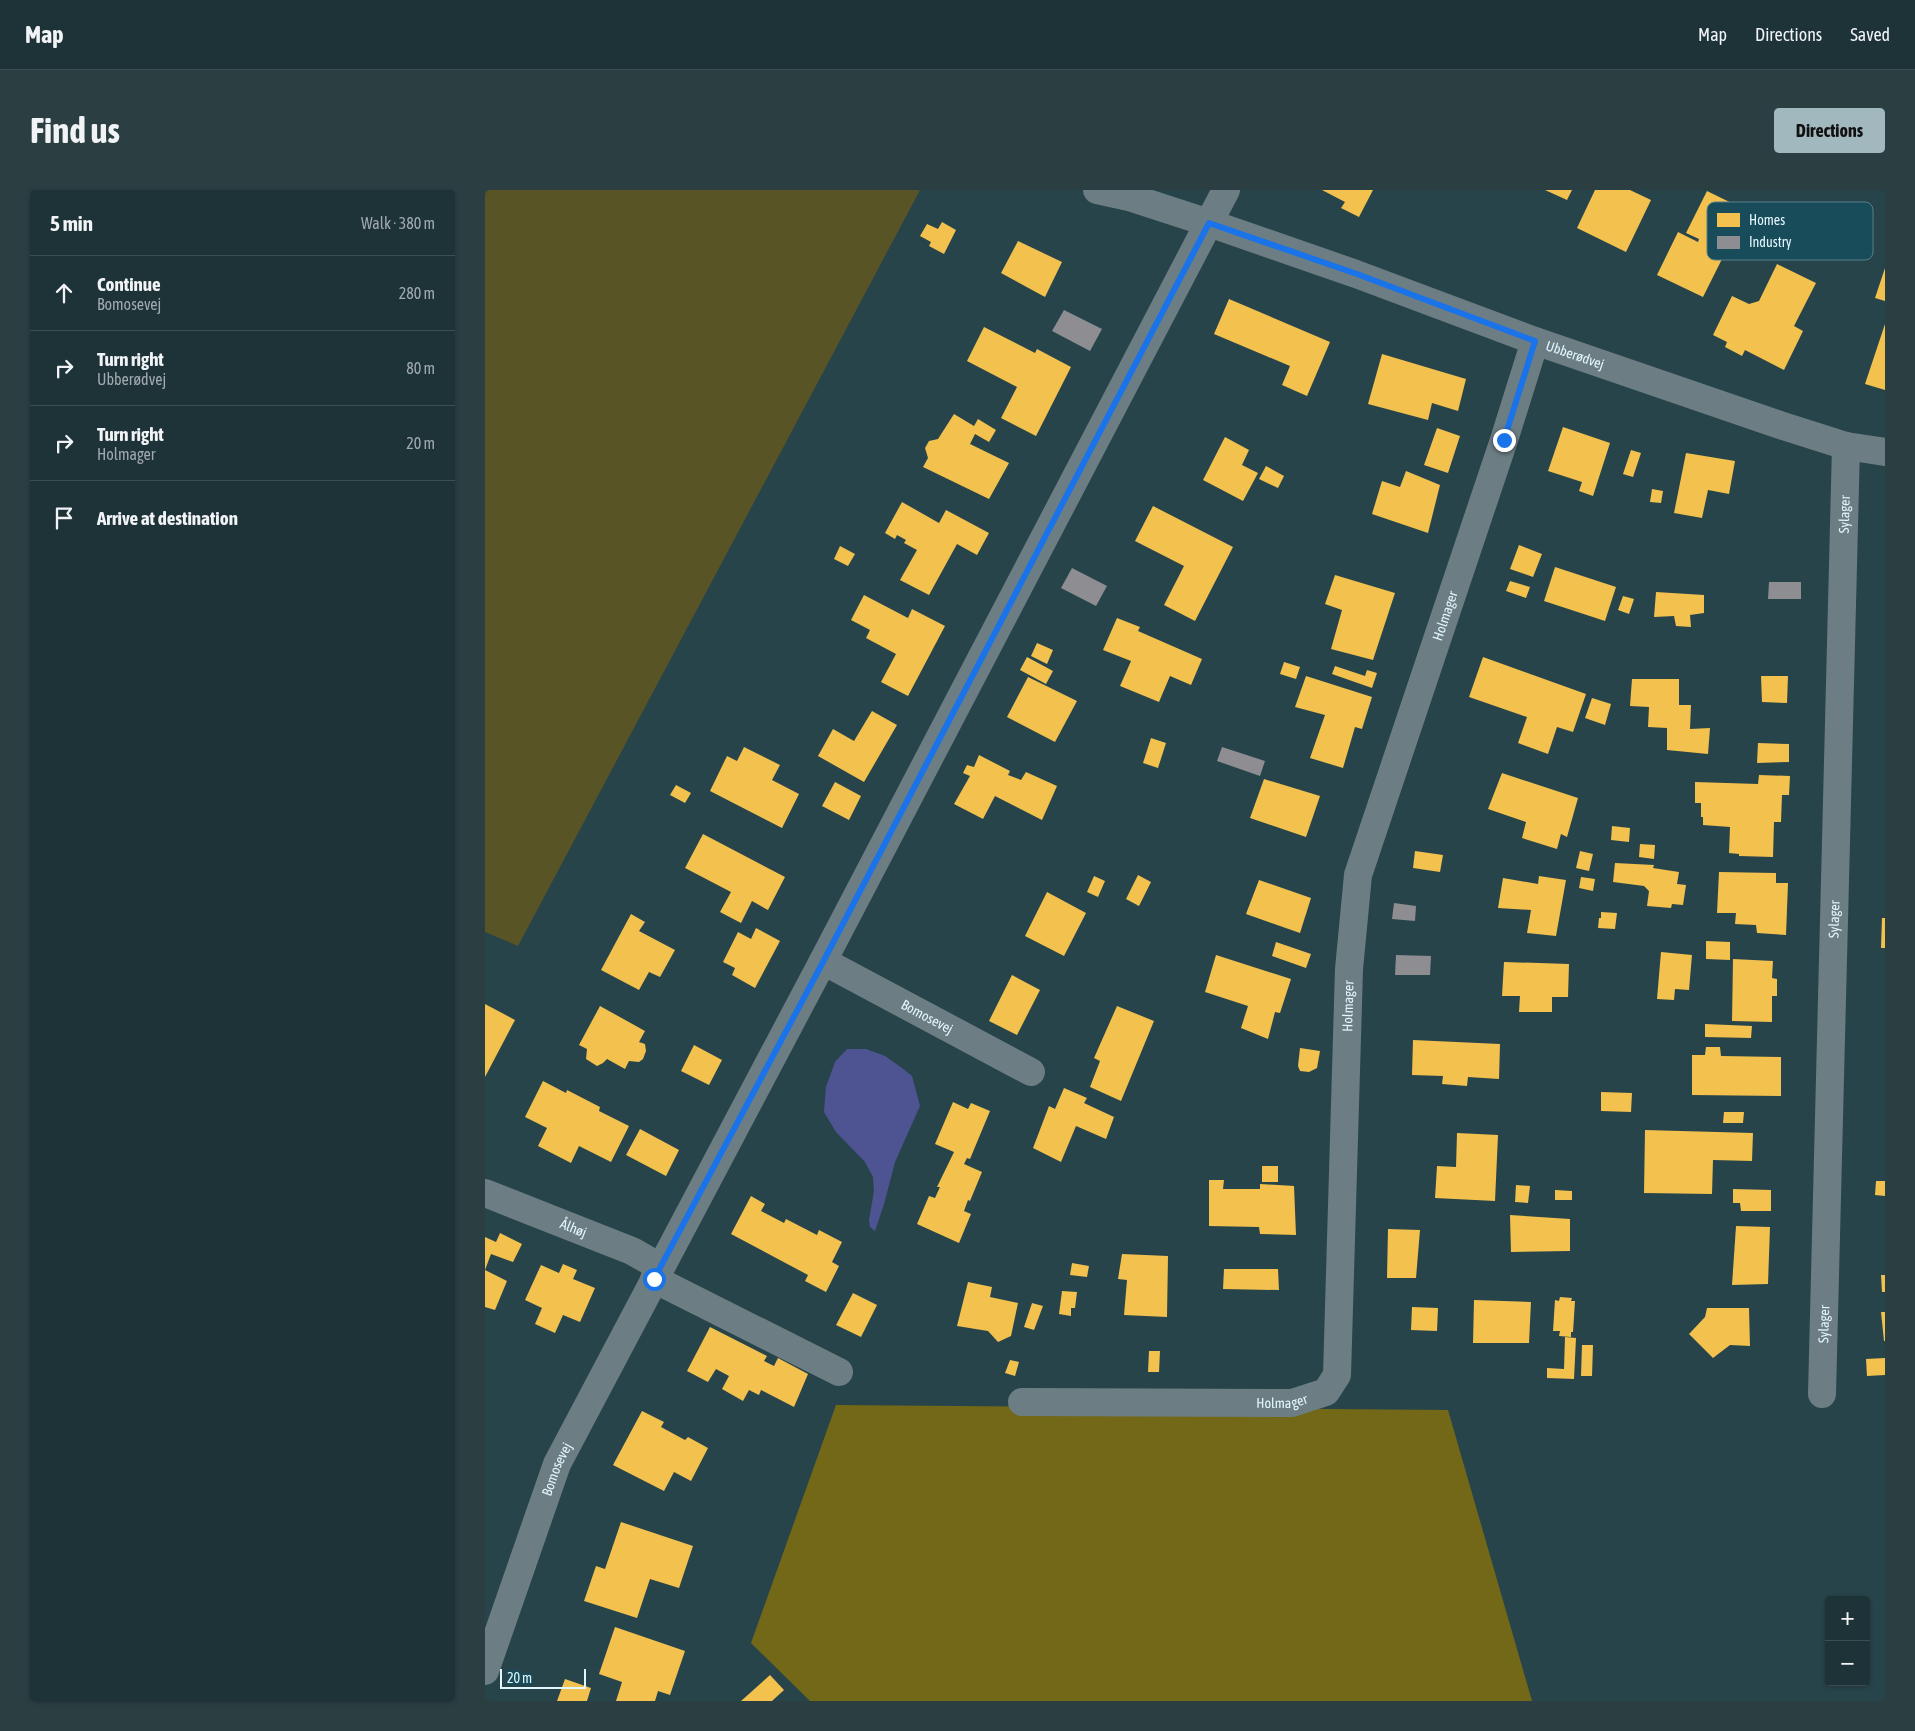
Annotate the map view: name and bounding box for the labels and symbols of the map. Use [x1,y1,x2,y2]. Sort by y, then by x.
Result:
legend [1707,202,1873,260]
text: Homes [1749,212,1785,228]
text: Industry [1749,234,1792,250]
street label: Ubberødvej [1544,337,1606,372]
route end [1493,429,1516,452]
street label: Sylager [1836,494,1853,533]
street label: Holmager [1429,588,1461,643]
street label: Sylager [1826,899,1843,938]
street label: Holmager [1339,979,1357,1032]
street label: Bomosevej [898,996,956,1037]
street label: Ålhøj [558,1215,589,1240]
route start [643,1268,666,1291]
street label: Sylager [1815,1304,1832,1343]
street label: Holmager [1256,1390,1310,1411]
street label: Bomosevej [538,1440,575,1498]
scale bar [500,1666,586,1689]

